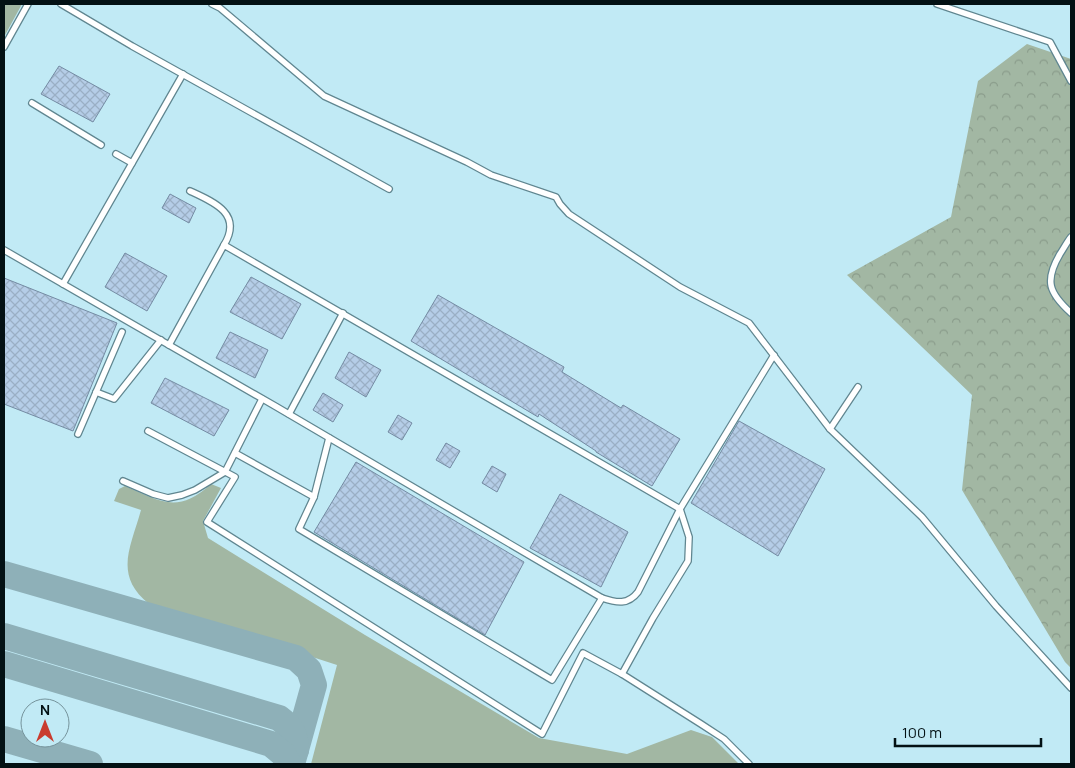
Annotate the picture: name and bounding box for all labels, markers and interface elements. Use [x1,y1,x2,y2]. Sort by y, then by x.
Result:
north arrow [20,698,70,748]
text: N [40,700,50,719]
scale bar [895,716,1041,748]
text: 100 m [902,722,942,743]

